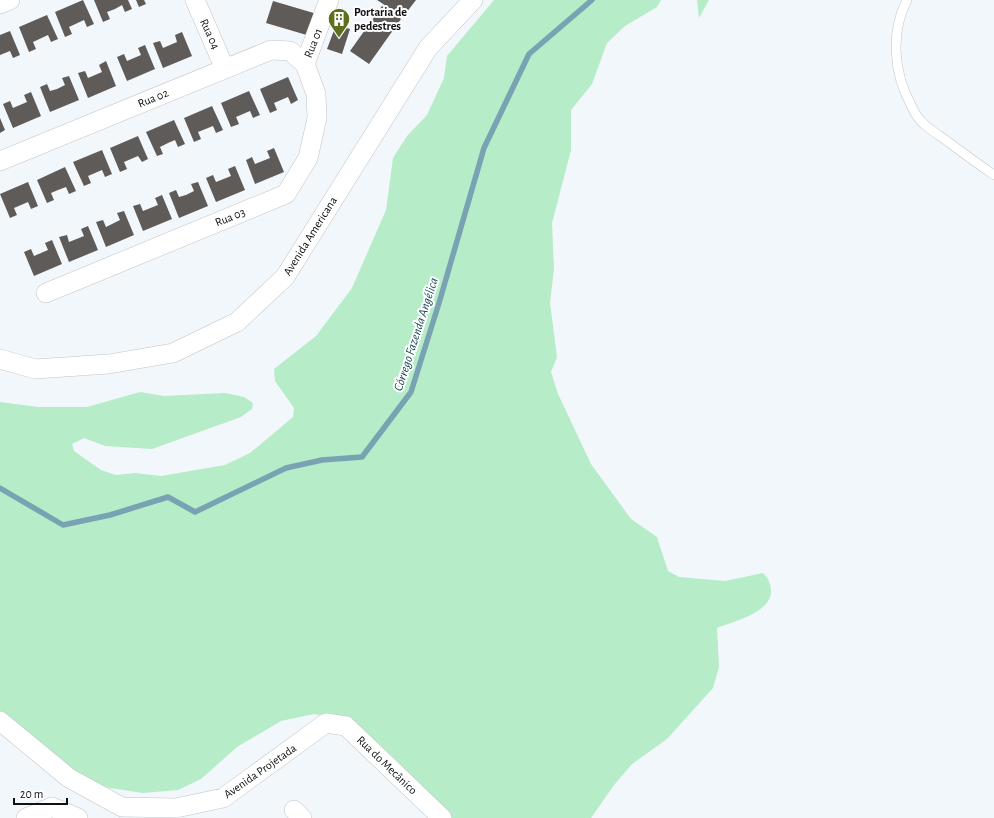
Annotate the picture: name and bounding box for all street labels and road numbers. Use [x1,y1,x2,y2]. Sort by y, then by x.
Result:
street label: Rua 04 [198,17,222,51]
street label: Rua 01 [302,27,324,59]
street label: Rua 02 [136,86,171,110]
street label: Avenida Americana [281,194,339,278]
street label: Rua 03 [213,206,247,228]
street label: Rua do Mecânico [355,733,419,797]
street label: Avenida Projetada [221,741,299,801]

